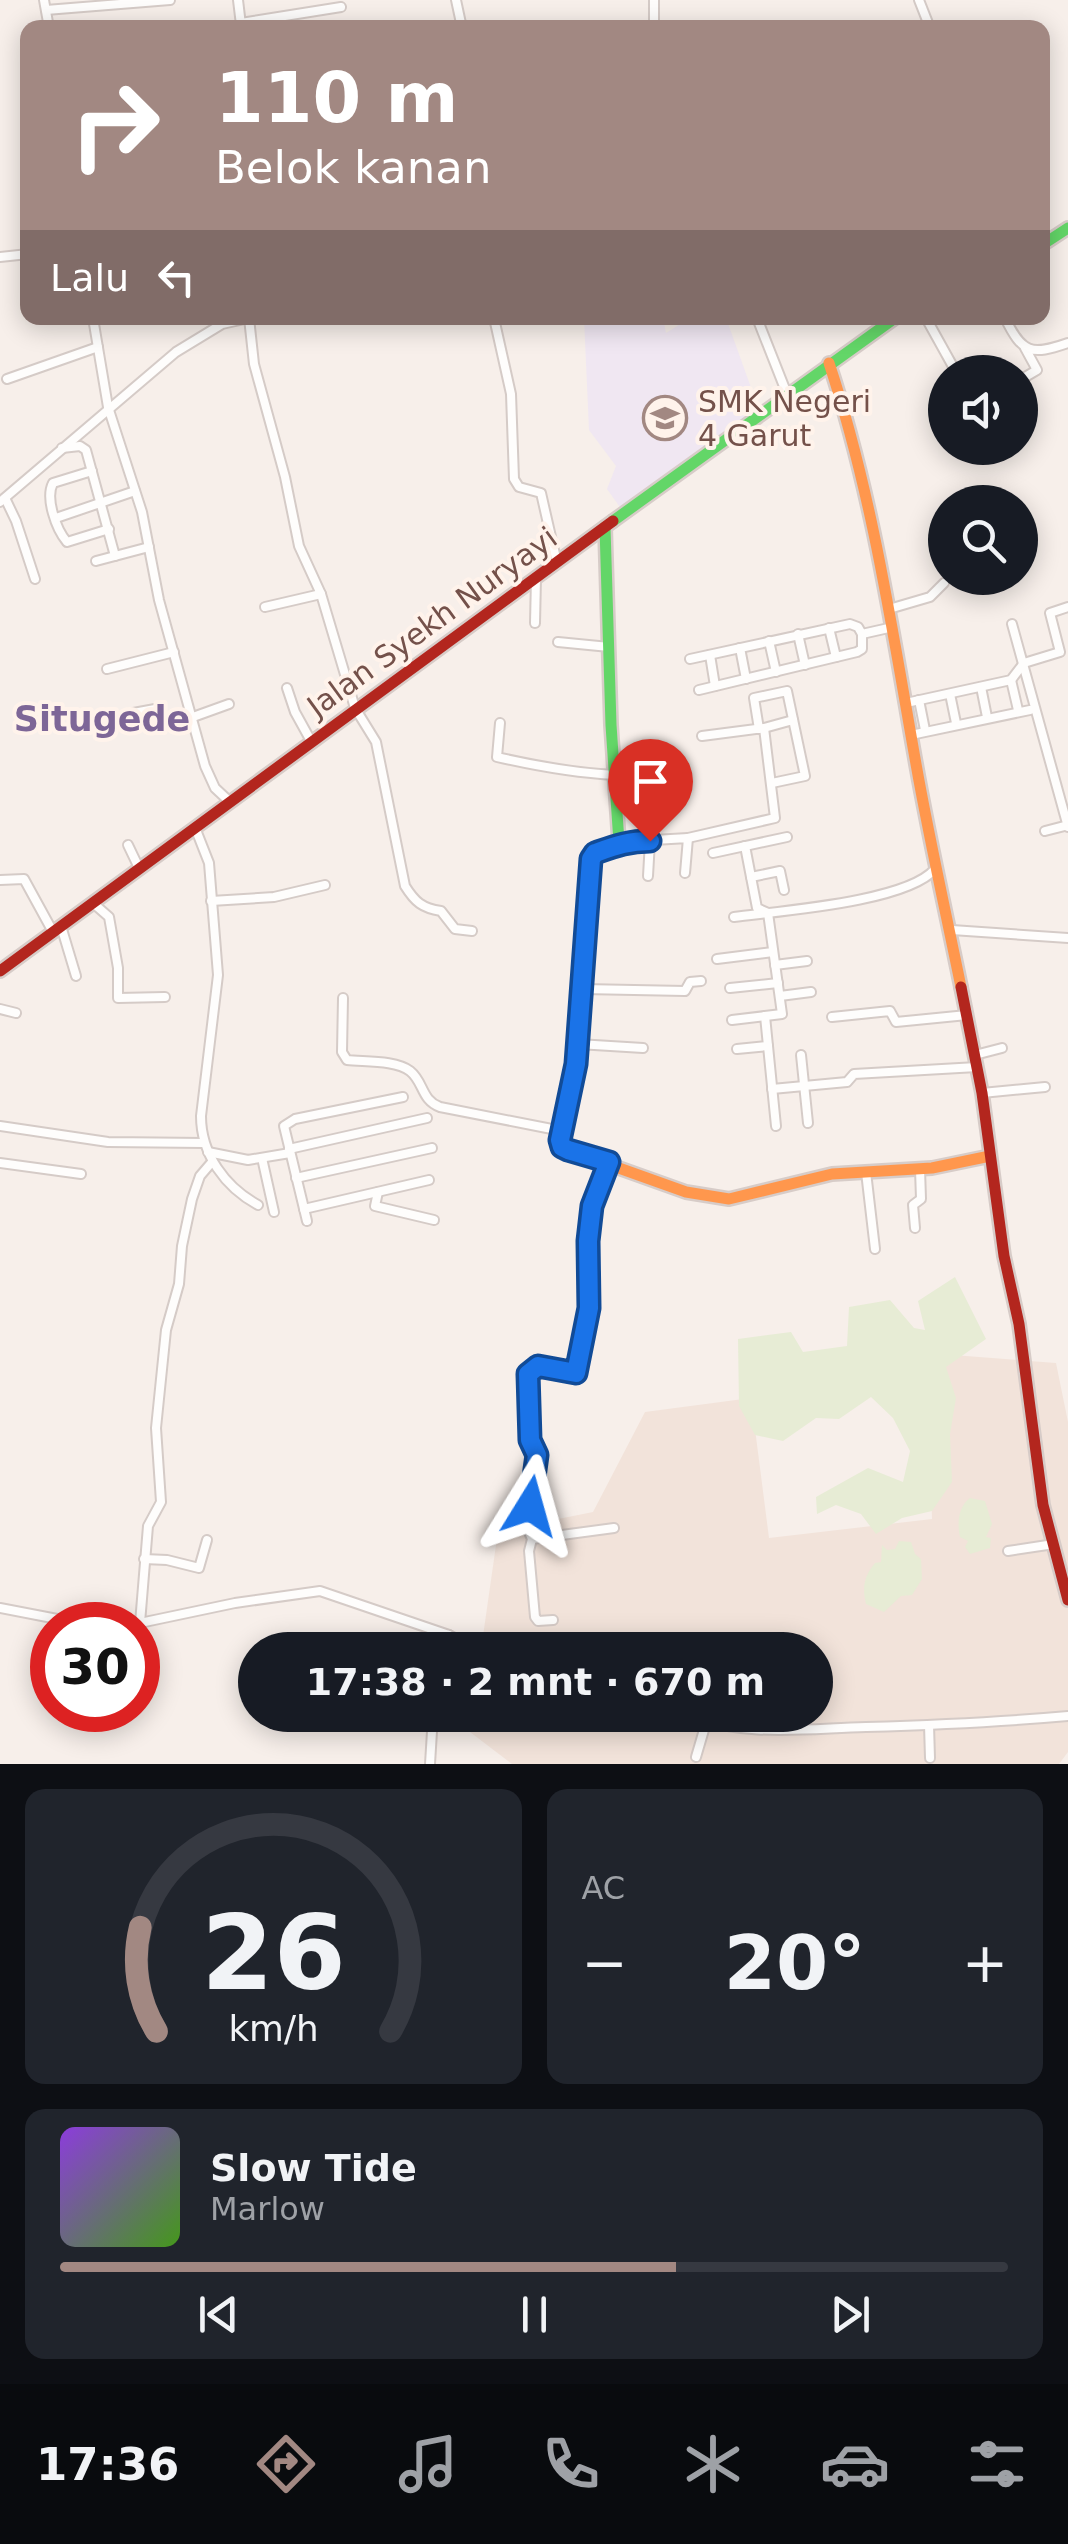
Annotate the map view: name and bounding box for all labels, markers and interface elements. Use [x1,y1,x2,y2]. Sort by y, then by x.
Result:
text: 110 m [215,57,458,139]
icon: right [50,60,180,190]
text: Belok kanan [215,141,491,194]
icon: left [149,250,204,305]
text: Lalu [50,256,129,300]
map controls [928,355,1038,595]
button: sound [928,355,1038,465]
place label: SMK Negeri 4 Garut [698,384,871,453]
school or university icon: SMK Negeri 4 Garut [642,395,688,441]
button: search [928,485,1038,595]
street label: Jalan Syekh Nuryayi [299,520,564,725]
district label: Situgede [14,699,190,739]
pin [608,739,693,842]
icon: arrive [623,754,678,809]
position arrow [478,1454,582,1558]
speed limit sign: 30 [30,1602,160,1732]
text: 17:38 · 2 mnt · 670 m [306,1660,765,1704]
text: AC [582,1869,625,1907]
text: 26 [201,1892,346,2014]
text: 20° [724,1919,866,2007]
text: − [582,1931,628,1995]
text: + [962,1931,1008,1995]
text: km/h [228,2008,318,2049]
text: Slow Tide [210,2146,417,2190]
text: Marlow [210,2190,325,2228]
icon: previous [191,2287,246,2342]
icon: pause [507,2287,562,2342]
icon: next [823,2287,878,2342]
icon: directions [251,2429,321,2499]
icon: music [393,2429,463,2499]
icon: phone [536,2429,606,2499]
icon: climate [678,2429,748,2499]
icon: car [820,2429,890,2499]
icon: filters [962,2429,1032,2499]
text: 17:36 [36,2438,179,2491]

